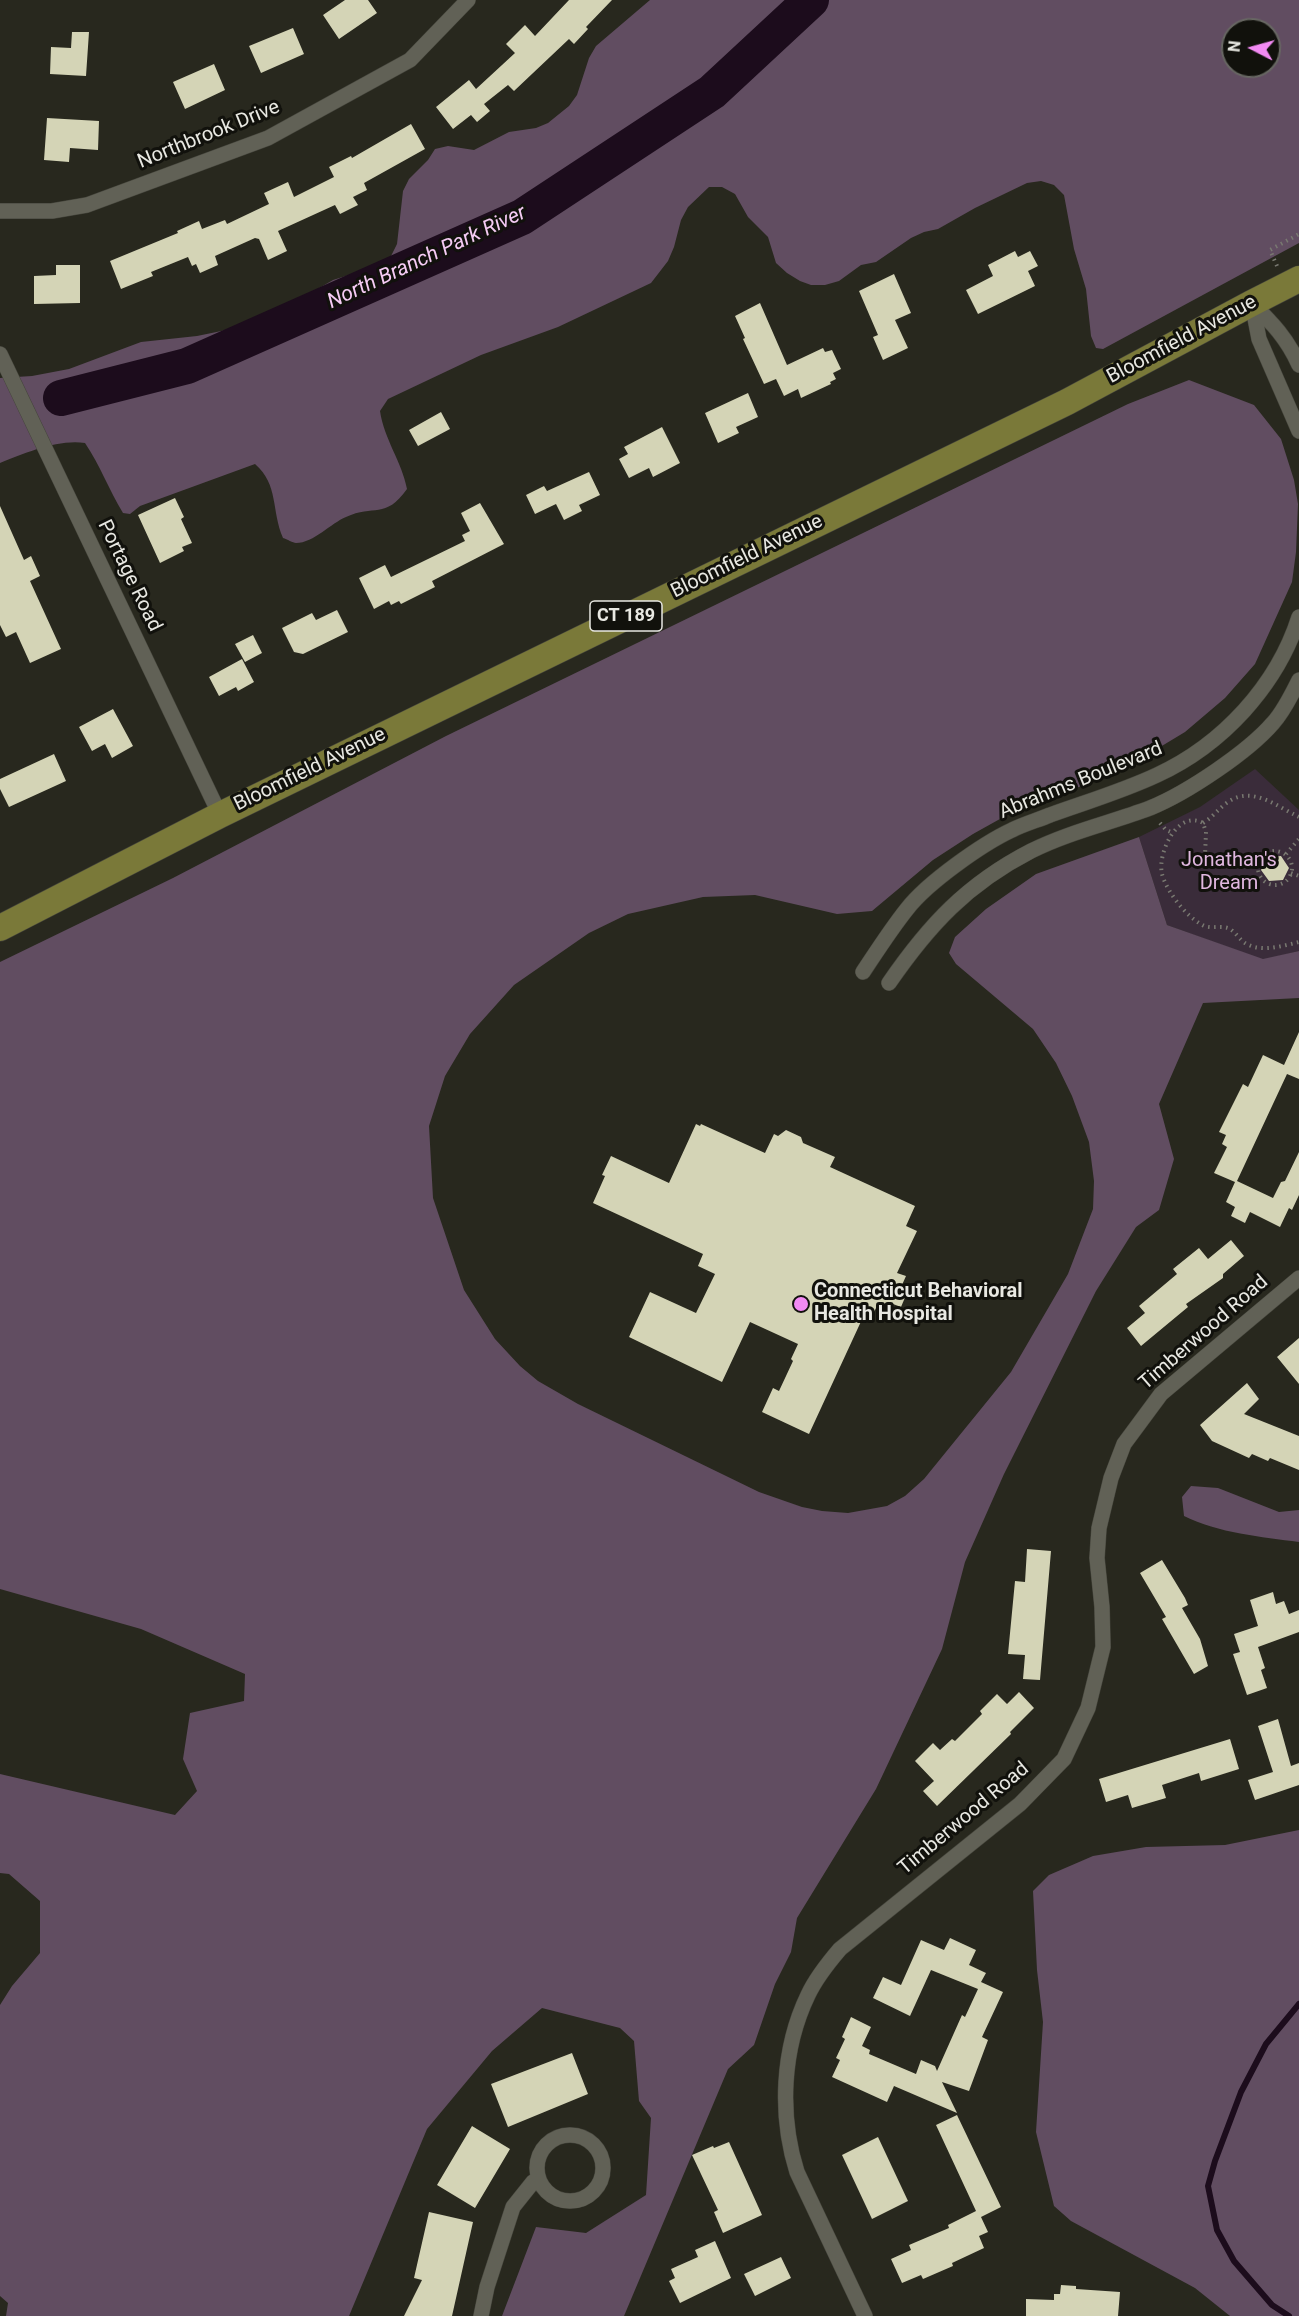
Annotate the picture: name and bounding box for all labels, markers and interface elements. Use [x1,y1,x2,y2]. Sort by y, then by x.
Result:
north arrow [1221,18,1281,78]
text: N [1225,40,1245,53]
street label: Northbrook Drive [134,96,284,174]
water label: North Branch Park River [324,201,530,315]
street label: Bloomfield Avenue [1103,290,1261,390]
street label: Bloomfield Avenue [667,510,827,604]
street label: Portage Road [92,516,166,636]
road number: CT 189 [590,601,662,631]
street label: Bloomfield Avenue [230,723,390,817]
street label: Abrahms Boulevard [996,737,1166,825]
park label: Jonathan's Dream [1181,849,1277,896]
street label: Timberwood Road [1135,1270,1273,1396]
place label: Connecticut Behavioral Health Hospital [814,1280,1022,1327]
marker: Connecticut Behavioral Health Hospital [792,1295,810,1313]
street label: Timberwood Road [894,1757,1034,1881]

